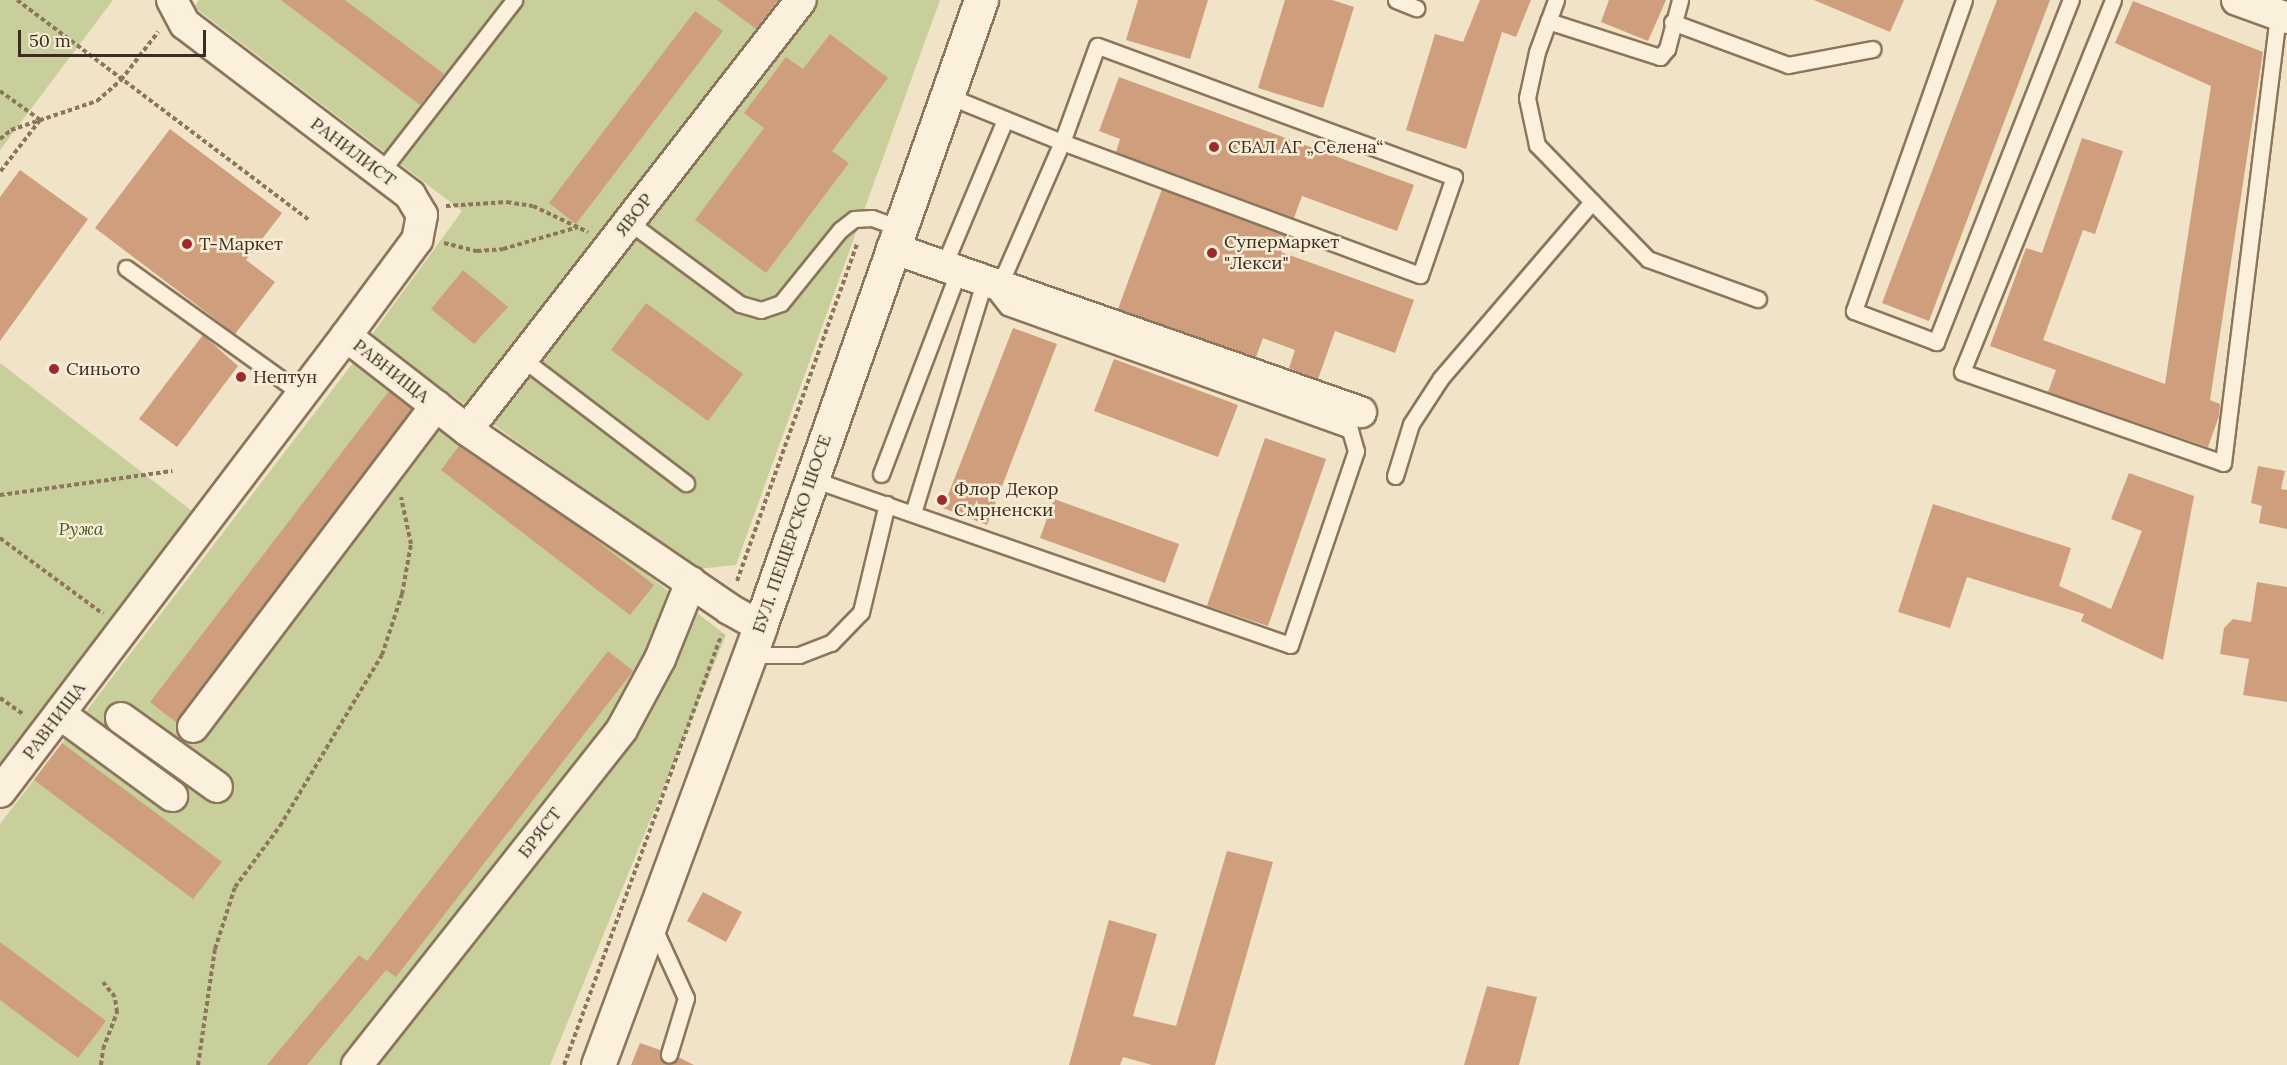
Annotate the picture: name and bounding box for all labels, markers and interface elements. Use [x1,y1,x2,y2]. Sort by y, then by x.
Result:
scale bar [21,18,208,56]
text: 50 m [29,29,71,52]
street label: РАНИЛИСТ [306,113,400,191]
place label: СБАЛ АГ „Селена“ [1228,136,1384,158]
marker: СБАЛ АГ „Селена“ [1205,138,1223,156]
street label: ЯВОР [611,189,657,241]
place label: Супермаркет "Лекси" [1224,232,1339,274]
place label: Т-Маркет [199,233,283,255]
marker: Т-Маркет [180,237,194,251]
marker: Супермаркет "Лекси" [1205,246,1219,260]
street label: РАВНИЩА [349,335,433,407]
place label: Синьото [66,358,140,380]
marker: Синьото [47,362,61,376]
place label: Нептун [253,366,317,388]
marker: Нептун [234,370,248,384]
street label: БУЛ. ПЕЩЕРСКО ШОСЕ [748,432,836,636]
place label: Флор Декор Смрненски [954,479,1058,522]
marker: Флор Декор Смрненски [935,493,949,507]
park label: Ружа [58,518,104,540]
street label: РАВНИЩА [18,678,90,764]
street label: БРЯСТ [514,803,566,863]

